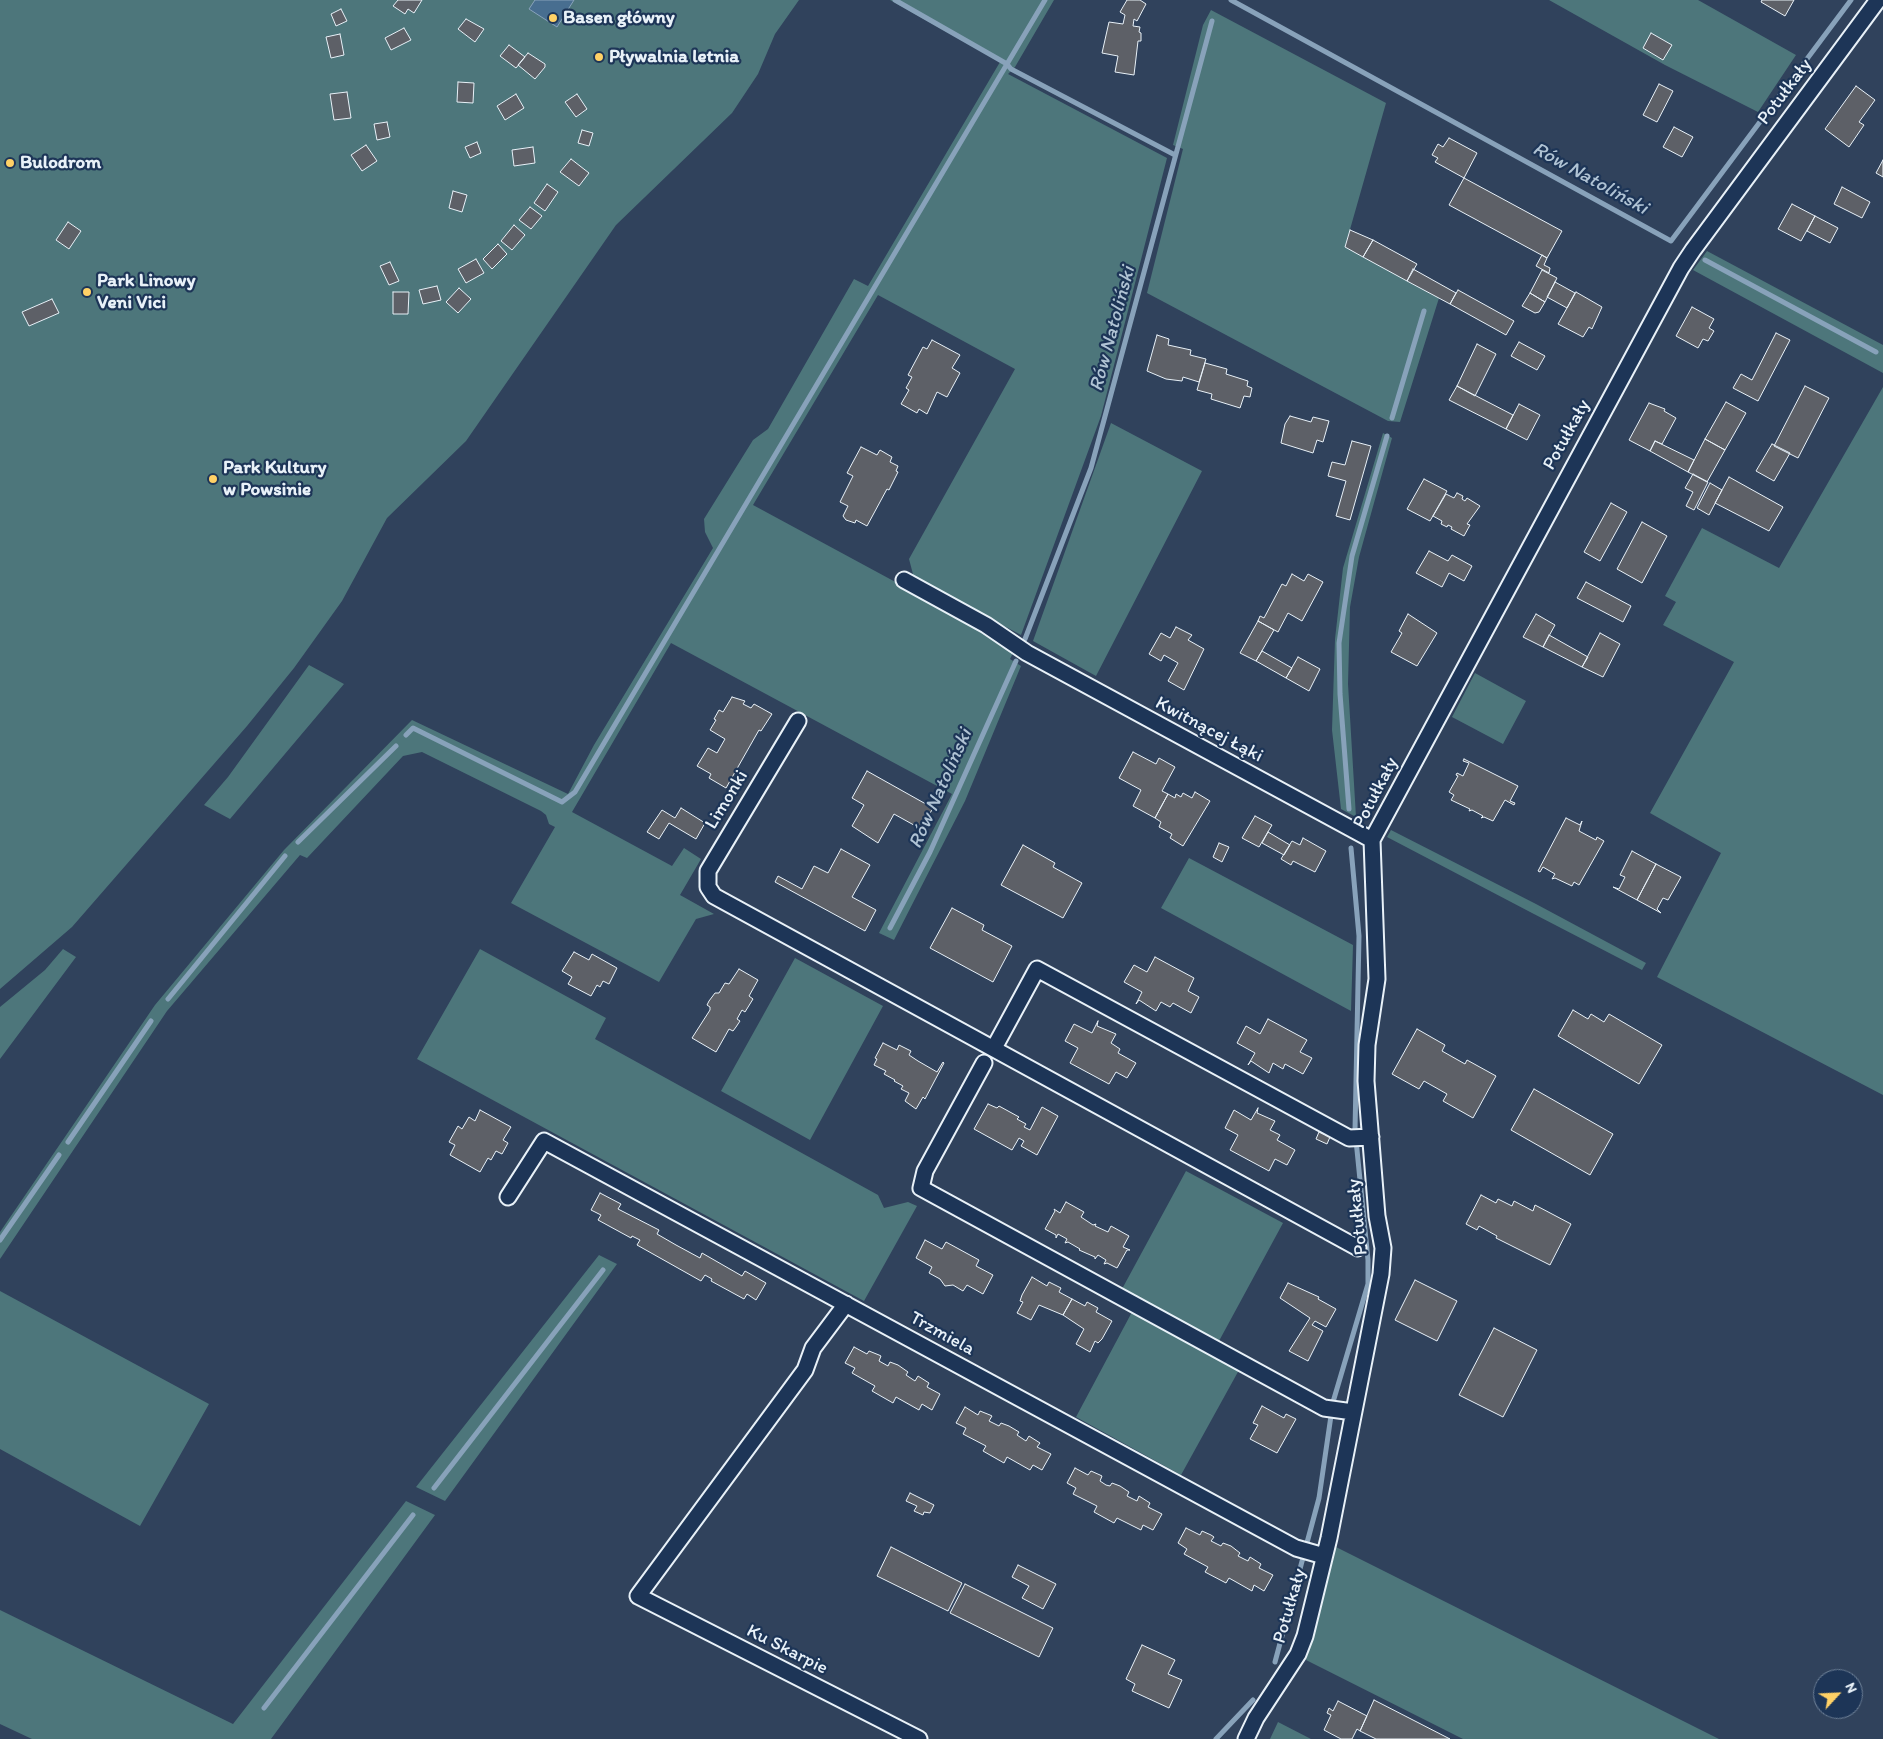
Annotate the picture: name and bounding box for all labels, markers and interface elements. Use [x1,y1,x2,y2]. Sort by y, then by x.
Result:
place label: Basen główny [563,7,675,29]
marker: Basen główny [547,12,559,24]
place label: Pływalnia letnia [609,46,739,68]
marker: Pływalnia letnia [593,51,605,63]
street label: Potułkały [1753,54,1817,130]
water label: Rów Natoliński [1528,137,1652,221]
place label: Bulodrom [20,152,101,174]
marker: Bulodrom [4,157,16,169]
water label: Rów Natoliński [1085,264,1141,394]
place label: Park Linowy Veni Vici [97,270,195,314]
marker: Park Linowy Veni Vici [81,286,93,298]
street label: Potułkały [1538,396,1596,474]
place label: Park Kultury w Powsinie [223,457,326,501]
marker: Park Kultury w Powsinie [207,473,219,485]
street label: Kwitnącej Łąki [1151,692,1267,768]
water label: Rów Natoliński [904,725,978,853]
street label: Potułkały [1348,754,1404,832]
street label: Limonki [701,766,753,834]
street label: Potułkały [1343,1178,1373,1256]
street label: Trzmiela [906,1307,978,1361]
street label: Potułkały [1268,1566,1312,1646]
street label: Ku Skarpie [742,1620,832,1680]
north arrow [1813,1669,1863,1719]
text: N [1841,1680,1861,1696]

